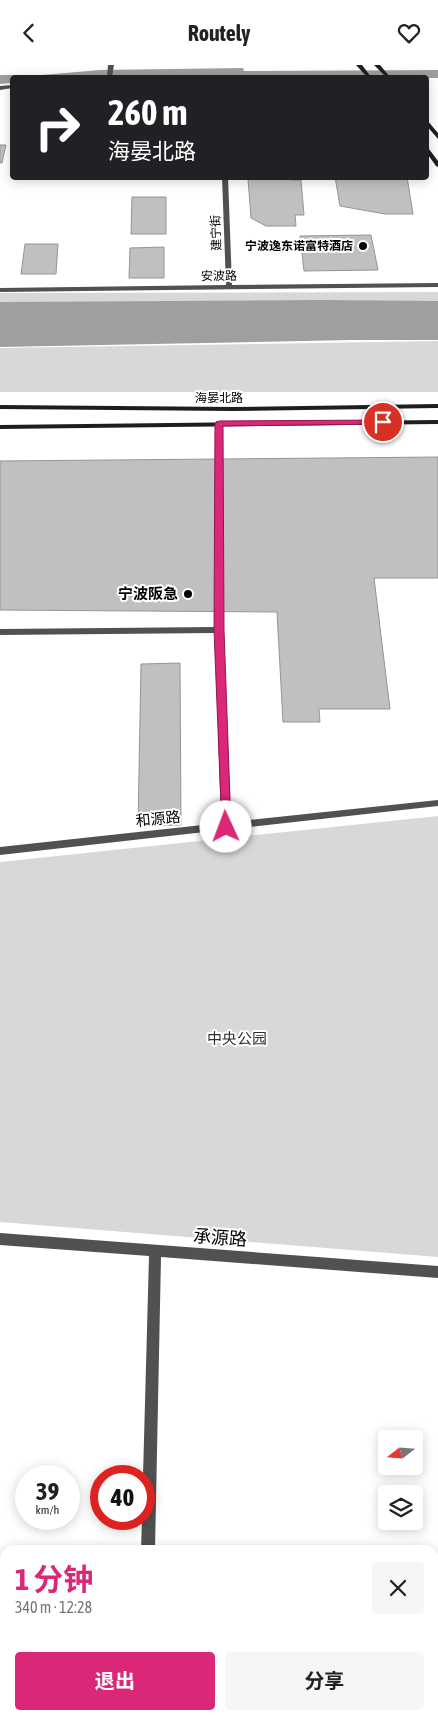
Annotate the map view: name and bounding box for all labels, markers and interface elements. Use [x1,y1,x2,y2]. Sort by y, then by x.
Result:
icon: back [15,19,43,47]
icon: heart [395,19,423,47]
text: Routely [188,20,250,46]
text: 260 m [108,92,187,132]
icon: right [25,95,90,160]
text: 海晏北路 [108,138,196,164]
street label: 建宁街 [208,215,224,251]
place label: 宁波逸东诺富特酒店 [245,239,353,253]
marker: 宁波逸东诺富特酒店 [357,240,369,252]
street label: 安波路 [201,269,237,283]
street label: 海晏北路 [195,391,243,405]
pin [362,401,404,443]
icon: arrive [369,408,397,436]
place label: 宁波阪急 [118,585,178,602]
marker: 宁波阪急 [182,588,194,600]
position arrow [199,800,251,852]
street label: 和源路 [135,808,181,829]
park label: 中央公园 [207,1030,267,1047]
street label: 承源路 [192,1225,248,1250]
north arrow [378,1430,422,1475]
map controls [378,1430,423,1530]
speed limit sign: 40 [90,1465,155,1530]
text: 39 [36,1477,59,1505]
button: layers [378,1485,423,1530]
text: km/h [36,1503,59,1517]
text: 1 分钟 [15,1562,93,1596]
button: close [372,1562,424,1614]
text: 340 m · 12:28 [15,1598,92,1616]
button: 退出 [15,1652,215,1710]
button: 分享 [225,1652,424,1710]

